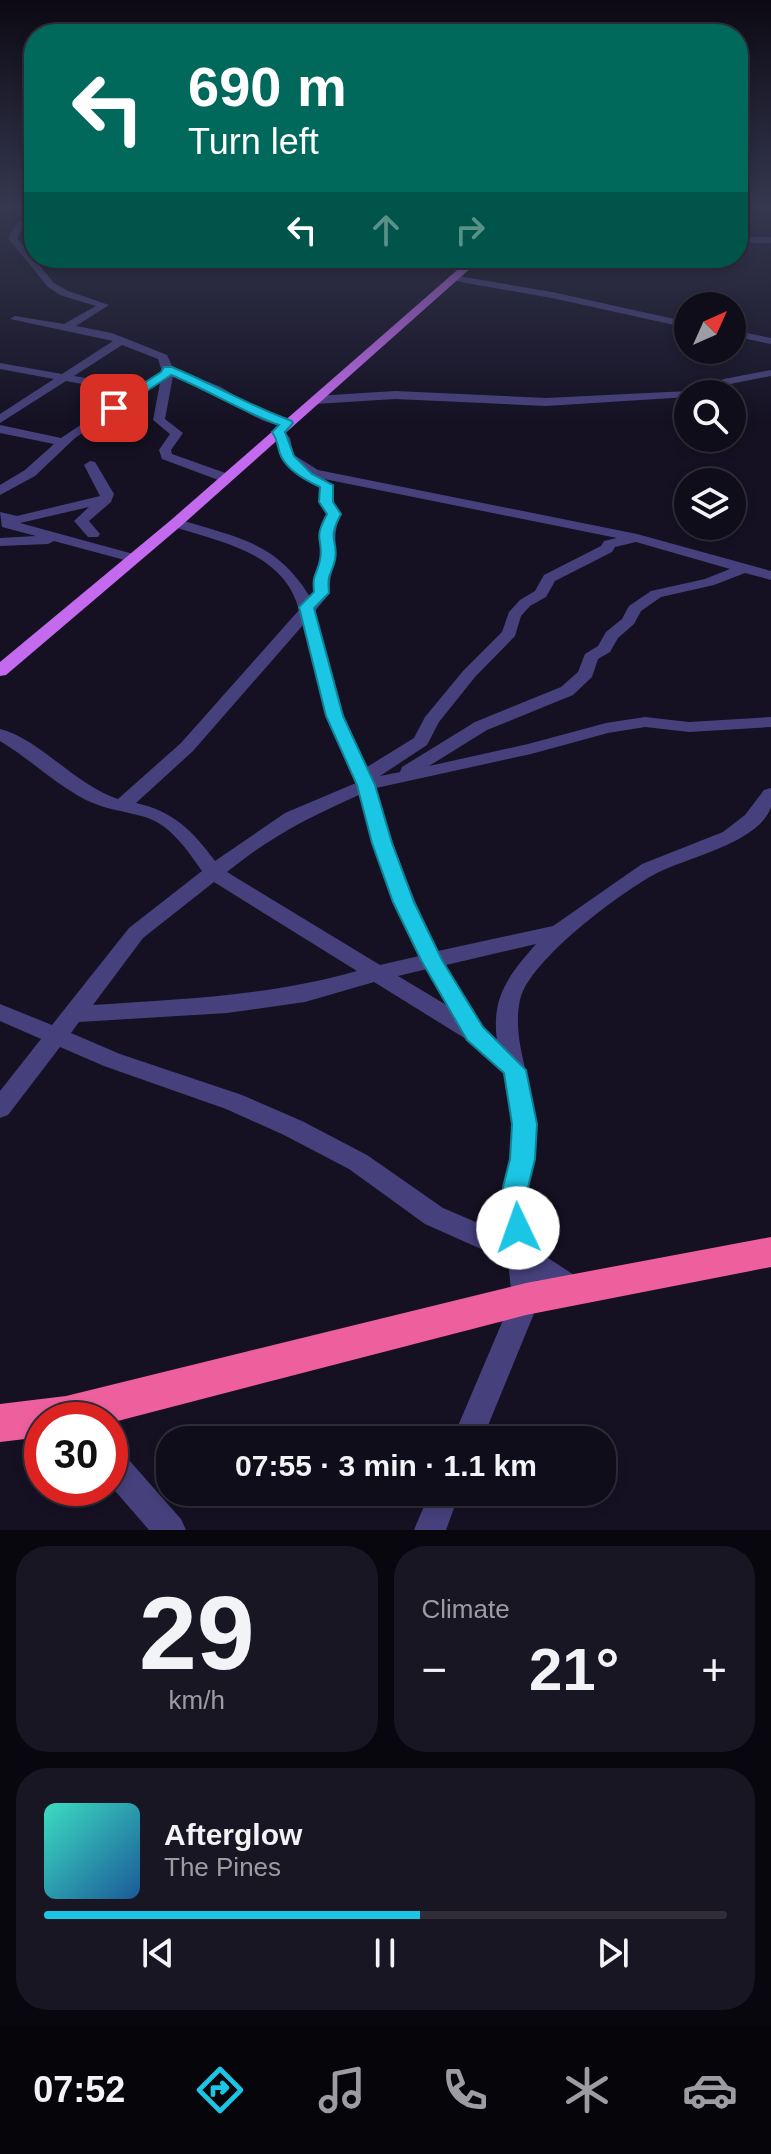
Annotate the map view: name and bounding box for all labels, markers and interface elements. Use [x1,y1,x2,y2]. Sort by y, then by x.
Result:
text: 690 m [188,55,347,118]
icon: left [56,56,160,160]
text: Turn left [188,121,319,162]
icon: left [280,208,324,252]
icon: ahead [364,208,408,252]
icon: right [448,208,492,252]
north arrow [674,292,746,364]
map controls [674,292,746,540]
pin [80,374,148,442]
button: search [674,380,746,452]
icon: arrive [92,386,136,430]
button: layers [674,468,746,540]
position arrow [476,1186,560,1270]
speed limit sign: 30 [24,1402,128,1506]
text: 07:55 · 3 min · 1.1 km [235,1449,537,1482]
text: 29 [139,1575,255,1691]
text: Climate [422,1594,510,1624]
text: 21° [529,1636,620,1703]
text: − [422,1645,447,1694]
text: + [701,1645,727,1694]
text: km/h [169,1685,225,1715]
text: Afterglow [164,1818,302,1851]
text: The Pines [164,1852,281,1882]
icon: previous [136,1931,180,1975]
icon: pause [363,1931,407,1975]
icon: next [591,1931,635,1975]
icon: directions [192,2062,248,2118]
icon: music [314,2062,370,2118]
icon: phone [437,2062,493,2118]
icon: climate [559,2062,615,2118]
icon: car [682,2062,738,2118]
text: 07:52 [33,2069,125,2110]

